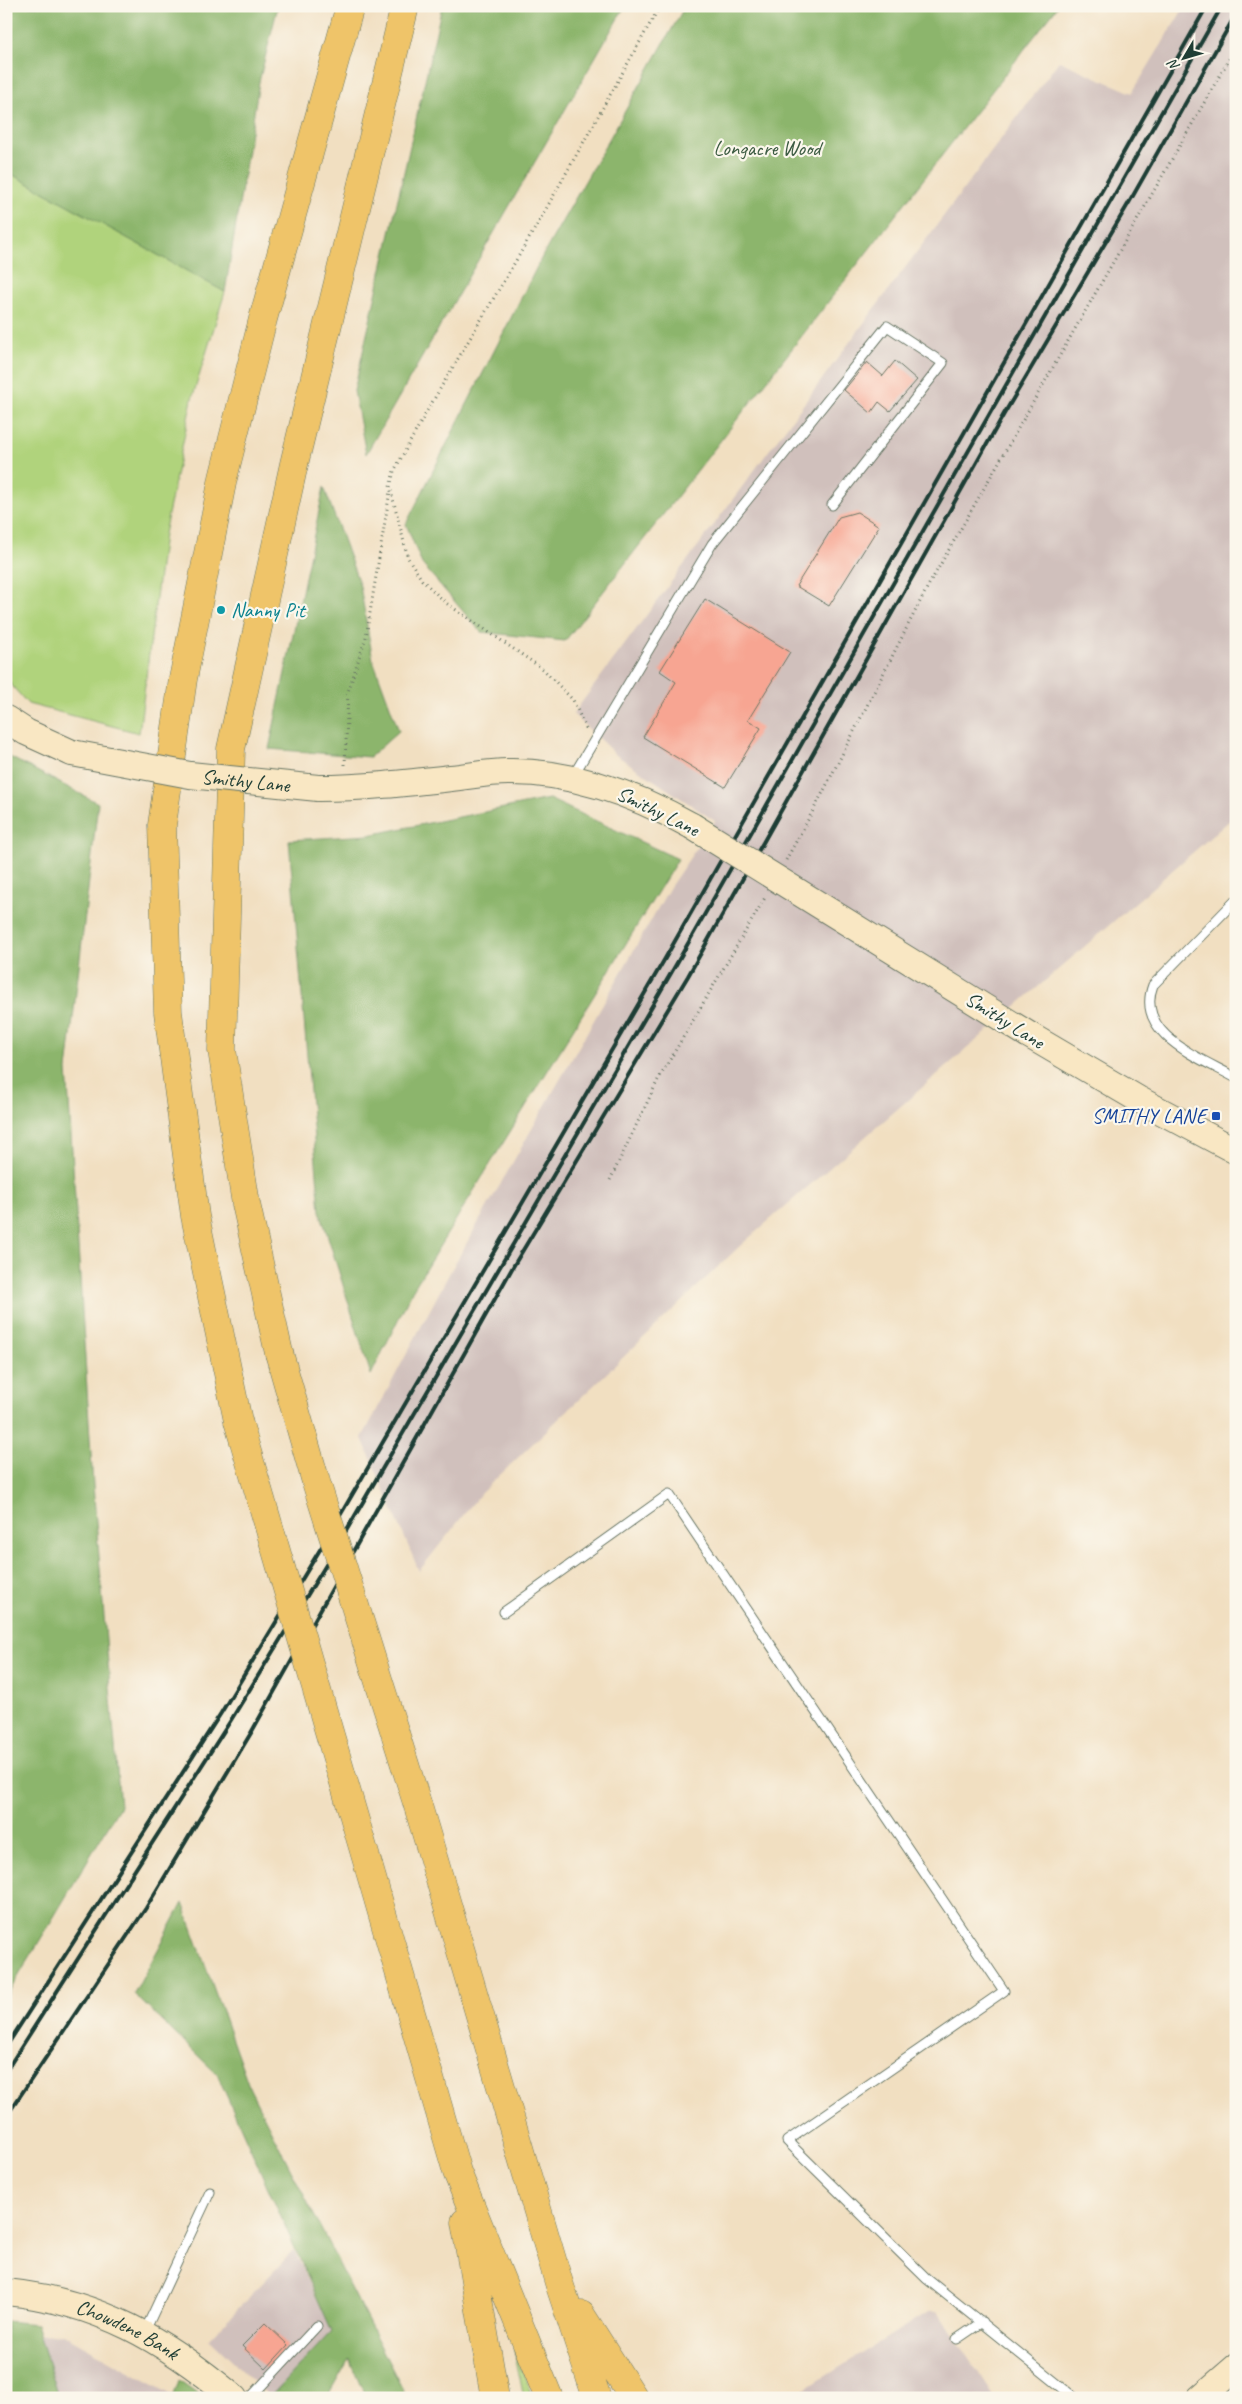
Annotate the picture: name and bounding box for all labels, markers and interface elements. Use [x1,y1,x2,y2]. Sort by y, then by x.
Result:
north arrow [1160,32,1210,82]
text: N [1163,55,1184,74]
park label: Longacre Wood [713,135,824,161]
place label: Nanny Pit [231,597,307,623]
marker: Nanny Pit [215,604,227,616]
street label: Smithy Lane [200,763,292,798]
street label: Smithy Lane [613,780,704,843]
street label: Smithy Lane [961,986,1050,1055]
place label: SMITHY LANE [1092,1103,1208,1129]
marker: SMITHY LANE [1210,1110,1222,1122]
street label: Chowdene Bank [73,2294,185,2366]

